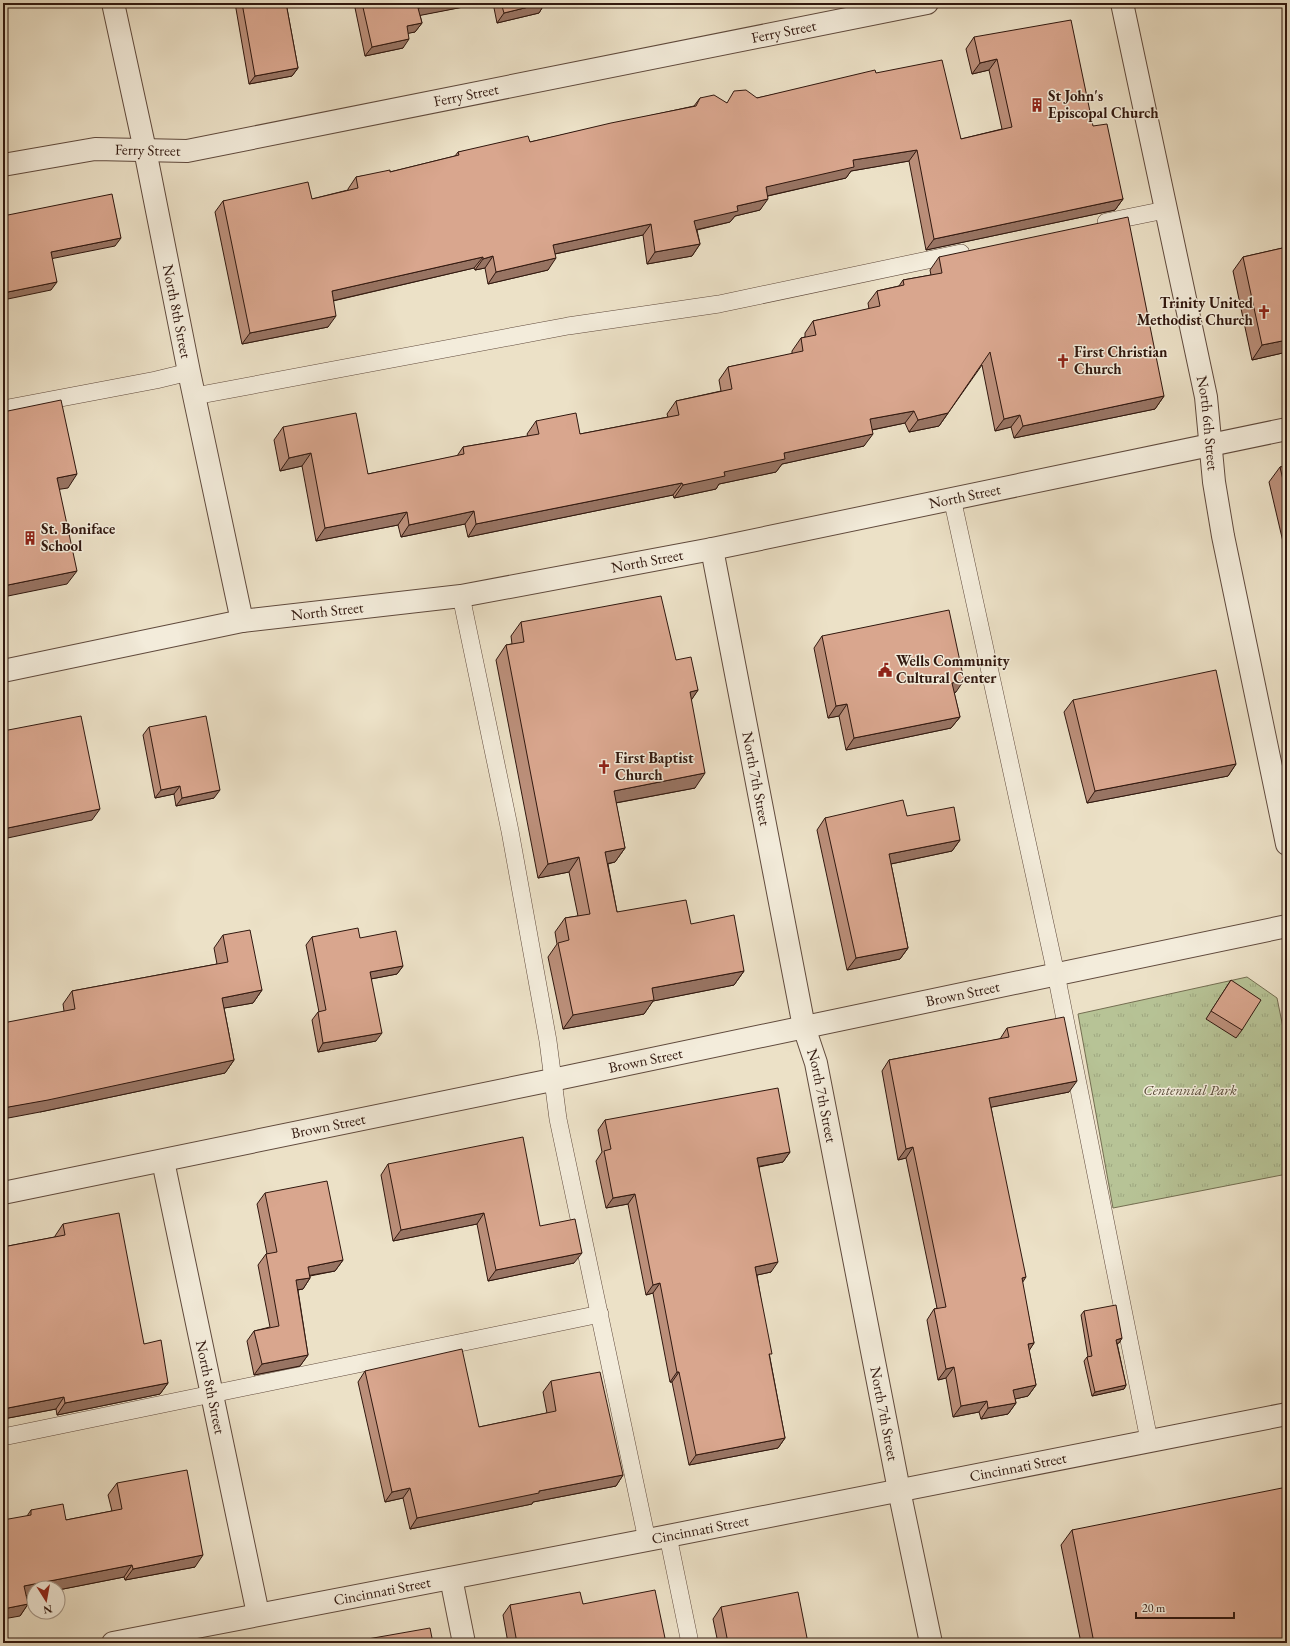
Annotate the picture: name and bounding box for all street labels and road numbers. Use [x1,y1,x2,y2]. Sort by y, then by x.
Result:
street label: Ferry Street [750,15,818,47]
street label: Ferry Street [432,79,500,110]
street label: Ferry Street [115,139,181,160]
street label: North 8th Street [159,263,196,360]
street label: North 6th Street [1193,374,1223,472]
street label: North Street [927,479,1002,513]
street label: North Street [610,545,685,577]
street label: North Street [290,597,365,624]
street label: North 7th Street [738,730,775,828]
street label: Brown Street [924,976,1002,1010]
street label: Brown Street [607,1043,684,1077]
street label: North 7th Street [803,1046,841,1145]
street label: Brown Street [289,1109,367,1142]
street label: North 8th Street [192,1338,230,1436]
street label: North 7th Street [866,1365,903,1463]
street label: Cincinnati Street [968,1448,1068,1485]
street label: Cincinnati Street [650,1510,750,1548]
street label: Cincinnati Street [332,1572,432,1609]

